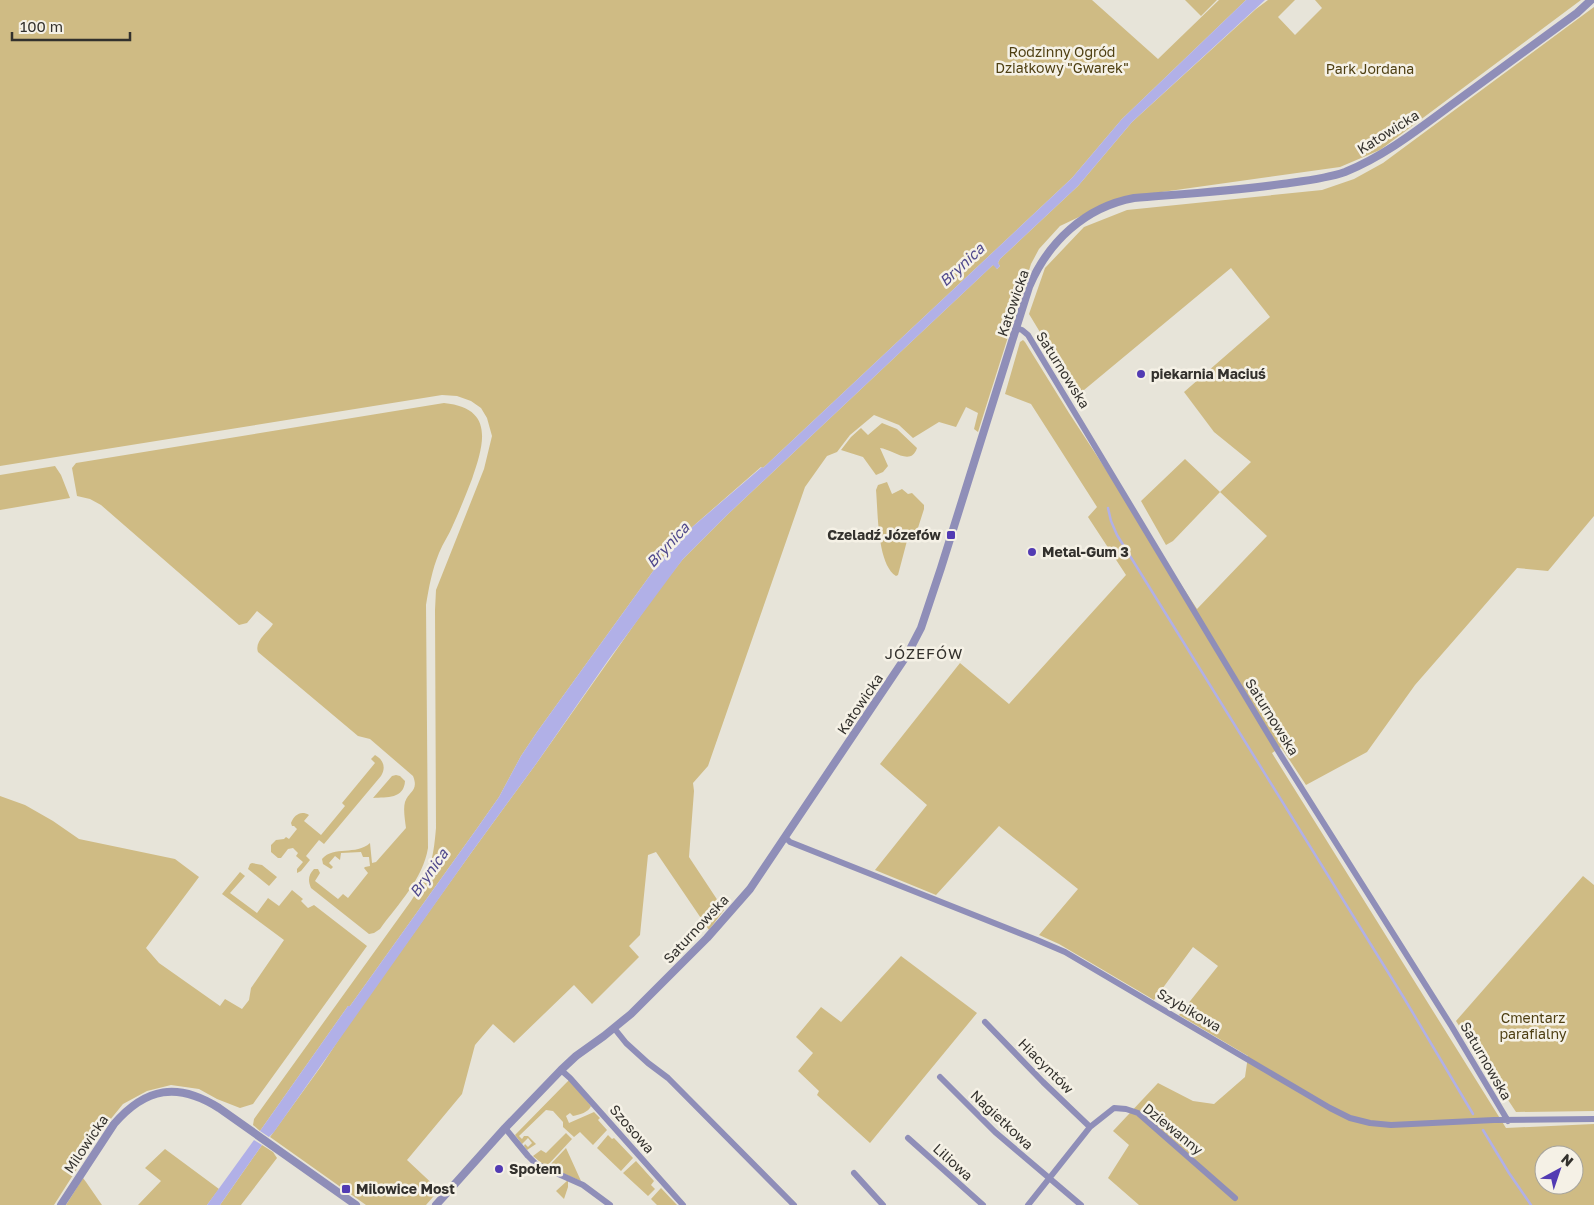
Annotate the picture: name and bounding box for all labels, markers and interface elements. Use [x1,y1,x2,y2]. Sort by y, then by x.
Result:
scale bar [12,10,130,42]
text: 100 m [20,17,63,35]
park label: Rodzinny Ogród Działkowy "Gwarek" [995,43,1129,76]
park label: Park Jordana [1326,60,1414,77]
street label: Katowicka [1354,106,1422,157]
water label: Brynica [935,239,989,290]
street label: Katowicka [993,267,1032,338]
street label: Saturnowska [1033,328,1094,411]
place label: piekarnia Maciuś [1151,365,1266,382]
marker: piekarnia Maciuś [1135,368,1147,380]
water label: Brynica [642,518,694,571]
place label: Czeladź Józefów [827,526,941,543]
marker: Czeladź Józefów [945,529,957,541]
place label: Metal-Gum 3 [1042,543,1129,560]
marker: Metal-Gum 3 [1026,546,1038,558]
district label: JÓZEFÓW [885,644,963,662]
street label: Katowicka [833,670,886,737]
street label: Saturnowska [1242,675,1303,758]
water label: Brynica [405,844,452,901]
street label: Saturnowska [660,891,732,966]
street label: Szybikowa [1154,984,1224,1035]
park label: Cmentarz parafialny [1499,1009,1567,1042]
street label: Saturnowska [1457,1019,1516,1103]
street label: Hiacyntów [1015,1034,1078,1097]
street label: Nagietkowa [967,1086,1037,1153]
street label: Dziewanny [1140,1099,1207,1158]
street label: Szosowa [607,1101,658,1157]
street label: Milowicka [60,1111,111,1176]
street label: Liliowa [930,1140,977,1184]
north arrow [1534,1145,1584,1195]
text: N [1558,1150,1577,1170]
place label: Społem [509,1160,561,1177]
marker: Społem [493,1163,505,1175]
place label: Milowice Most [356,1180,455,1197]
marker: Milowice Most [340,1183,352,1195]

